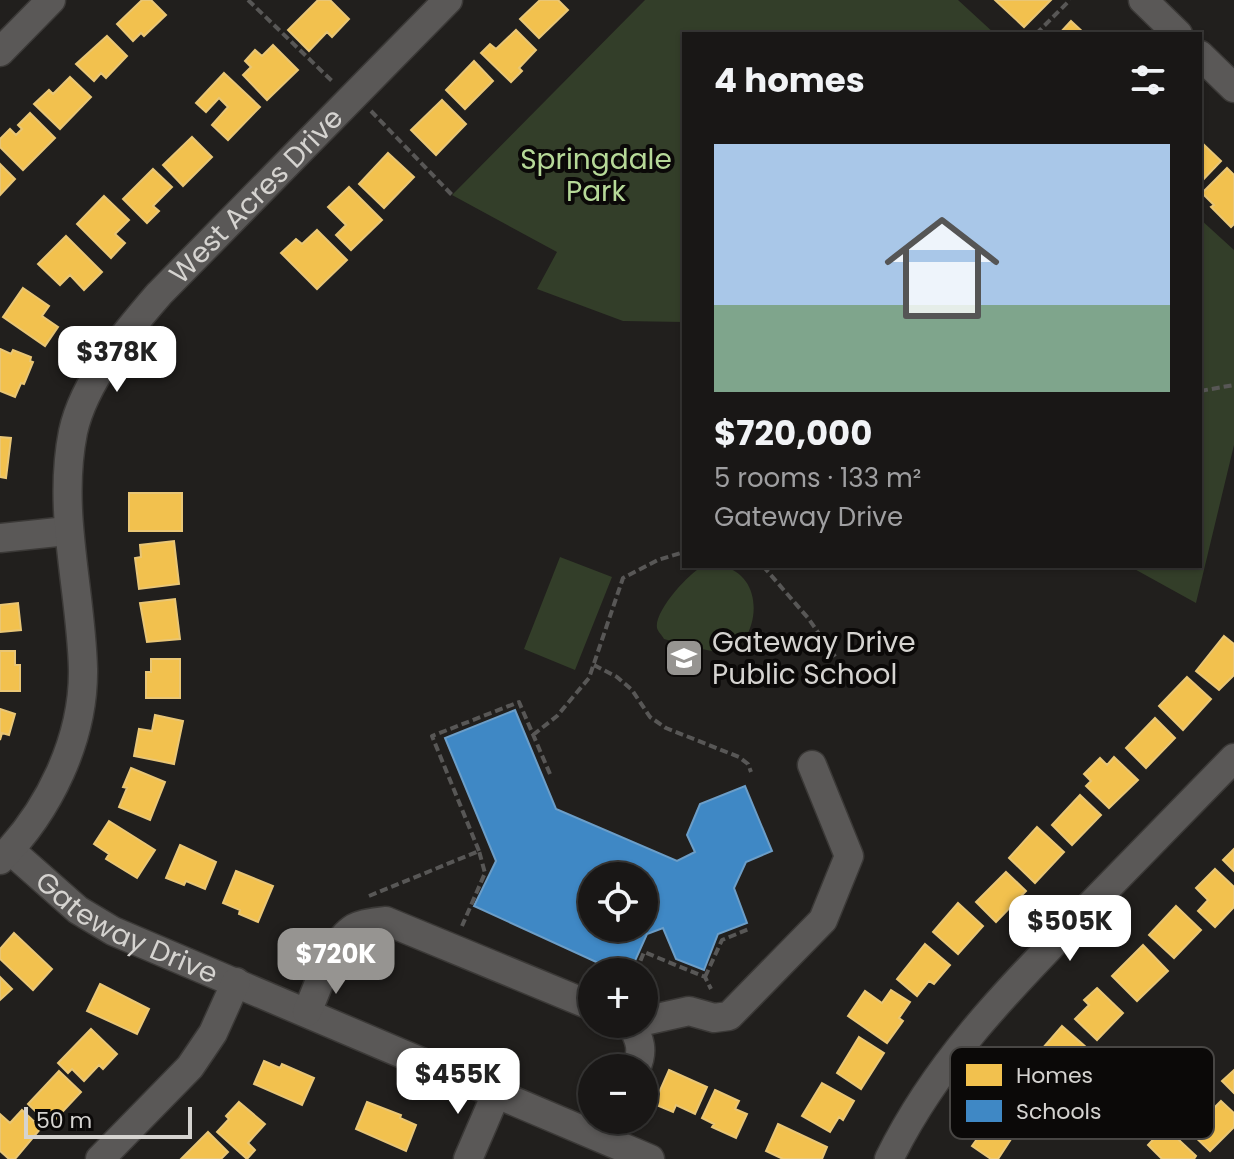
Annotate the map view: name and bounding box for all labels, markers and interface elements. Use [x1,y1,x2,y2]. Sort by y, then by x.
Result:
text: 4 homes [714,56,865,104]
icon: filters [1126,58,1170,102]
street label: West Acres Drive [161,99,352,293]
park label: Springdale Park [520,140,672,211]
icon: home [870,196,1014,340]
pin: $378K [61,326,173,394]
text: $378K [76,334,158,370]
text: $720,000 [714,409,872,457]
text: 5 rooms · 133 m² [714,460,921,496]
text: Gateway Drive [714,499,903,535]
place label: Gateway Drive Public School [712,623,916,694]
school or university icon: Gateway Drive Public School [663,637,705,679]
street label: Gateway Drive [27,862,224,993]
map controls [578,862,658,1134]
button: locate [578,862,658,942]
pin: $505K [1014,895,1126,963]
text: $505K [1027,903,1113,939]
pin: $720K [280,928,392,996]
text: $720K [296,936,376,972]
button: + [578,958,658,1038]
legend [950,1047,1214,1139]
pin: $455K [402,1048,514,1116]
button: − [578,1054,658,1134]
text: $455K [415,1056,501,1092]
text: Homes [1016,1060,1093,1091]
text: Schools [1016,1096,1101,1127]
scale bar [24,1103,192,1139]
text: 50 m [36,1105,92,1136]

